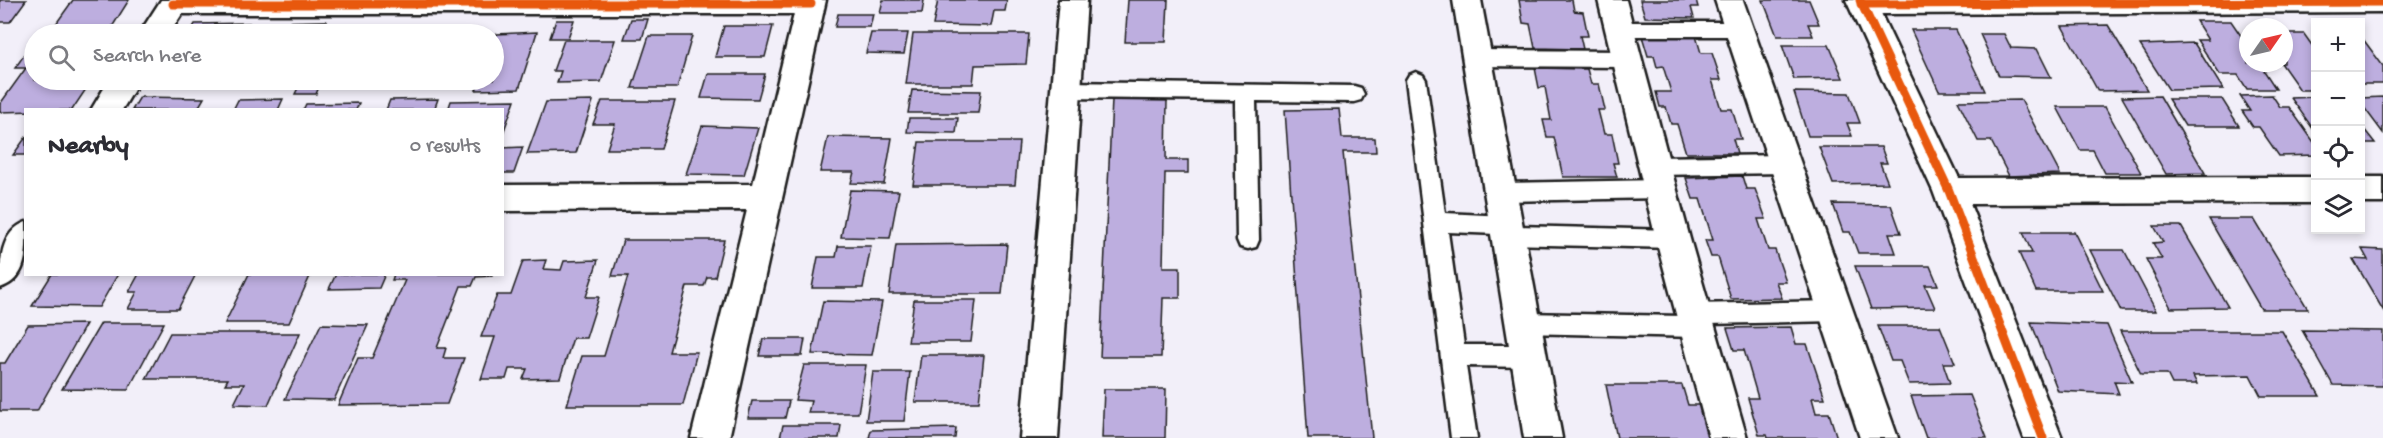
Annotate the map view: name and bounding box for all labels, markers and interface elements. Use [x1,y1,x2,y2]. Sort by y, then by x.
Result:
north arrow [2239,18,2293,72]
map controls [2311,18,2365,234]
button: + [2311,18,2365,72]
search box [24,24,504,90]
icon: search [45,41,78,74]
text: Search here [93,44,201,70]
button: − [2311,72,2365,126]
button: locate [2311,126,2365,180]
text: Nearby [48,132,129,163]
text: 0 results [410,136,480,159]
button: layers [2311,180,2365,234]

